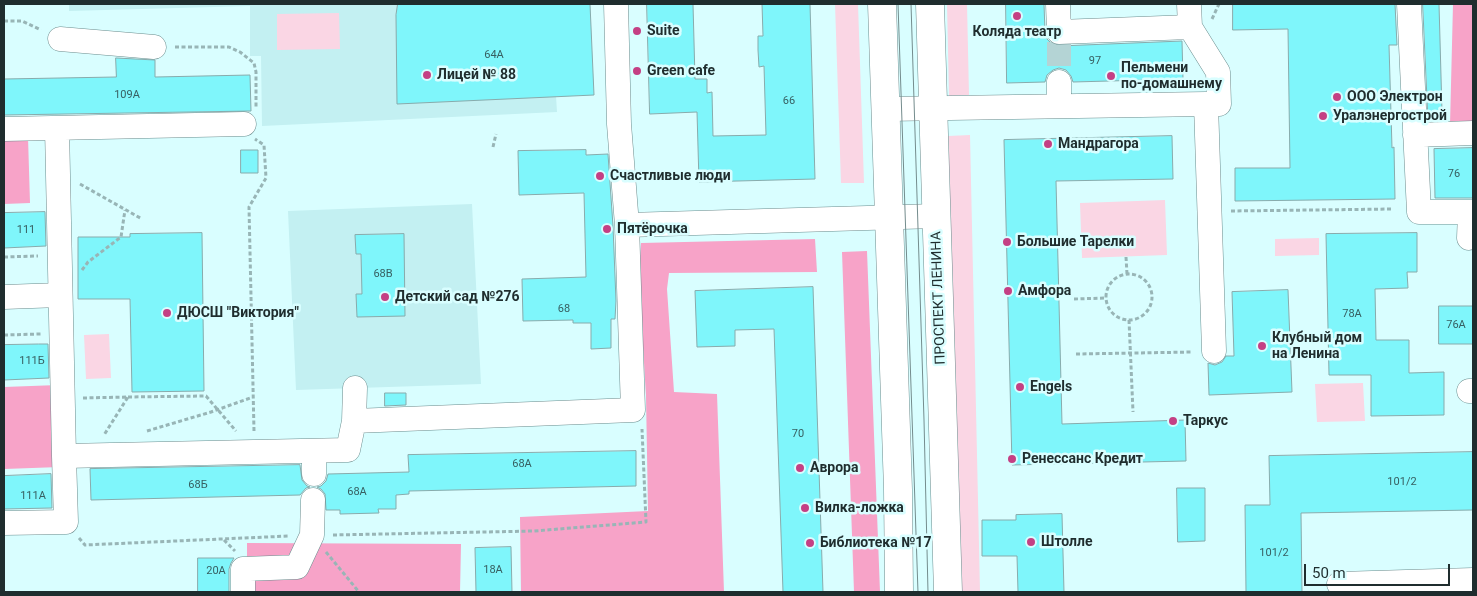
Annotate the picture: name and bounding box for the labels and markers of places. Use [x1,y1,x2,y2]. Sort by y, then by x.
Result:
marker: Коляда театр [1011,10,1023,22]
place label: Suite [647,23,679,39]
place label: Коляда театр [973,24,1061,40]
marker: Suite [631,25,643,37]
place label: Пельмени по-домашнему [1121,60,1222,92]
place label: Green cafe [647,63,715,79]
marker: Green cafe [631,65,643,77]
place label: Лицей № 88 [437,67,516,83]
marker: Лицей № 88 [421,69,433,81]
marker: Пельмени по-домашнему [1105,70,1117,82]
place label: ООО Электрон [1347,89,1443,105]
marker: ООО Электрон [1331,91,1343,103]
place label: Уралэнергострой [1333,108,1447,124]
marker: Уралэнергострой [1317,110,1329,122]
place label: Мандрагора [1058,136,1139,152]
marker: Мандрагора [1042,138,1054,150]
place label: Счастливые люди [610,168,731,184]
marker: Счастливые люди [594,170,606,182]
place label: Пятёрочка [617,221,688,237]
marker: Пятёрочка [601,223,613,235]
place label: Большие Тарелки [1017,234,1134,250]
marker: Большие Тарелки [1001,236,1013,248]
place label: Амфора [1018,283,1071,299]
marker: Амфора [1002,285,1014,297]
place label: Детский сад №276 [395,289,519,305]
marker: Детский сад №276 [379,291,391,303]
place label: ДЮСШ "Виктория" [177,305,299,321]
marker: ДЮСШ "Виктория" [161,307,173,319]
place label: Клубный дом на Ленина [1272,330,1362,362]
marker: Клубный дом на Ленина [1256,340,1268,352]
place label: Engels [1030,379,1072,395]
marker: Engels [1014,381,1026,393]
place label: Таркус [1183,413,1228,429]
marker: Таркус [1167,415,1179,427]
place label: Ренессанс Кредит [1022,451,1143,467]
marker: Ренессанс Кредит [1006,453,1018,465]
place label: Аврора [810,460,858,476]
marker: Аврора [794,462,806,474]
place label: Вилка-ложка [815,500,904,516]
marker: Вилка-ложка [799,502,811,514]
place label: Штолле [1041,534,1093,550]
place label: Библиотека №17 [820,535,931,551]
marker: Штолле [1025,536,1037,548]
marker: Библиотека №17 [804,537,816,549]

